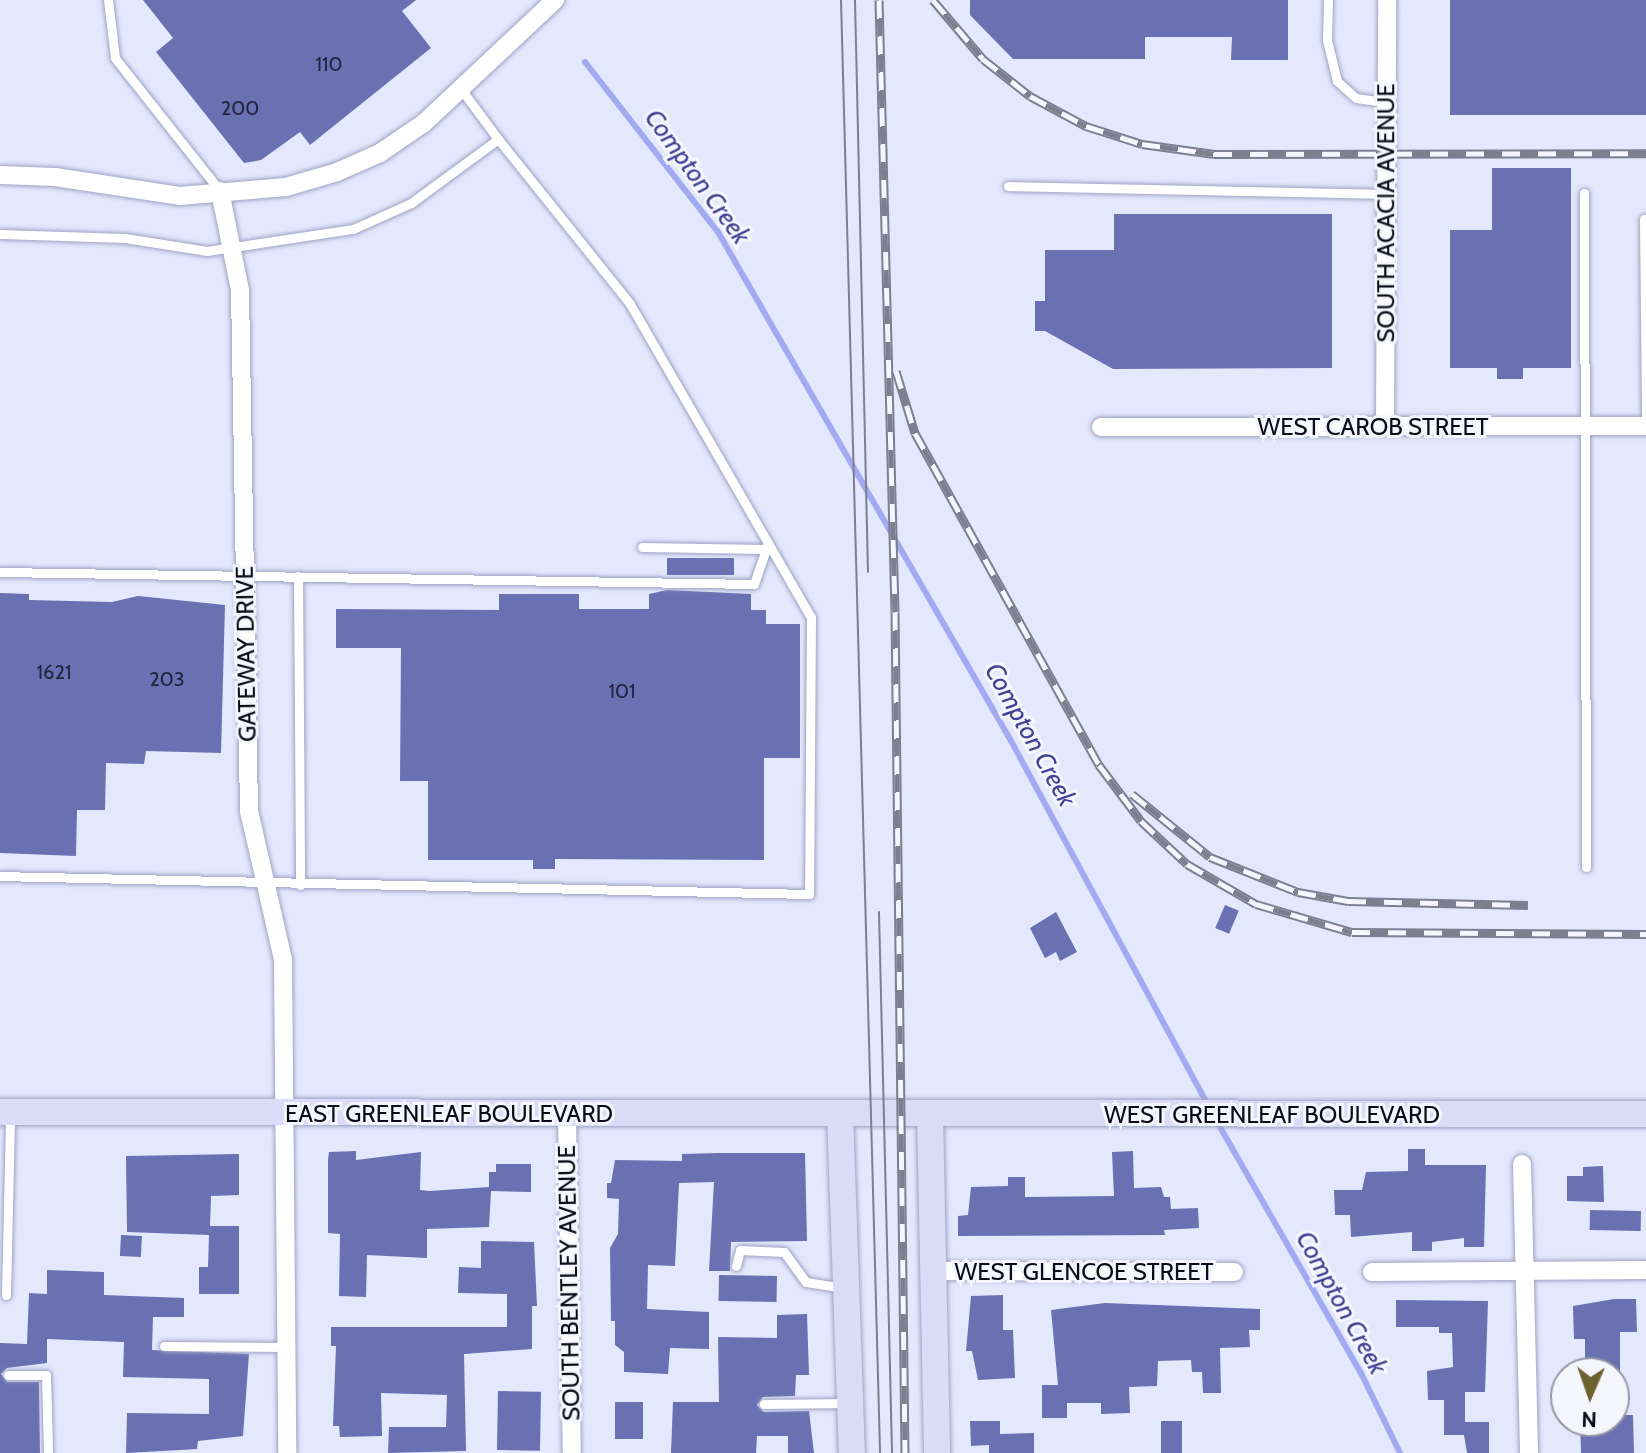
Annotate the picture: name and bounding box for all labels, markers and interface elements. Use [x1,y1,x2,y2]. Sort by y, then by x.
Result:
house number: 110 [316,52,342,76]
street label: SOUTH ACACIA AVENUE [1372,83,1400,343]
house number: 200 [221,96,259,120]
water label: Compton Creek [638,103,756,251]
street label: WEST CAROB STREET [1257,413,1489,441]
street label: GATEWAY DRIVE [230,566,262,742]
water label: Compton Creek [978,658,1082,812]
house number: 1621 [37,660,71,684]
house number: 203 [149,667,185,691]
house number: 101 [609,679,635,703]
street label: EAST GREENLEAF BOULEVARD [285,1100,613,1128]
street label: WEST GREENLEAF BOULEVARD [1104,1101,1440,1129]
street label: SOUTH BENTLEY AVENUE [552,1145,586,1421]
water label: Compton Creek [1289,1226,1393,1380]
street label: WEST GLENCOE STREET [955,1258,1213,1286]
north arrow [1550,1357,1630,1437]
text: N [1581,1406,1597,1433]

